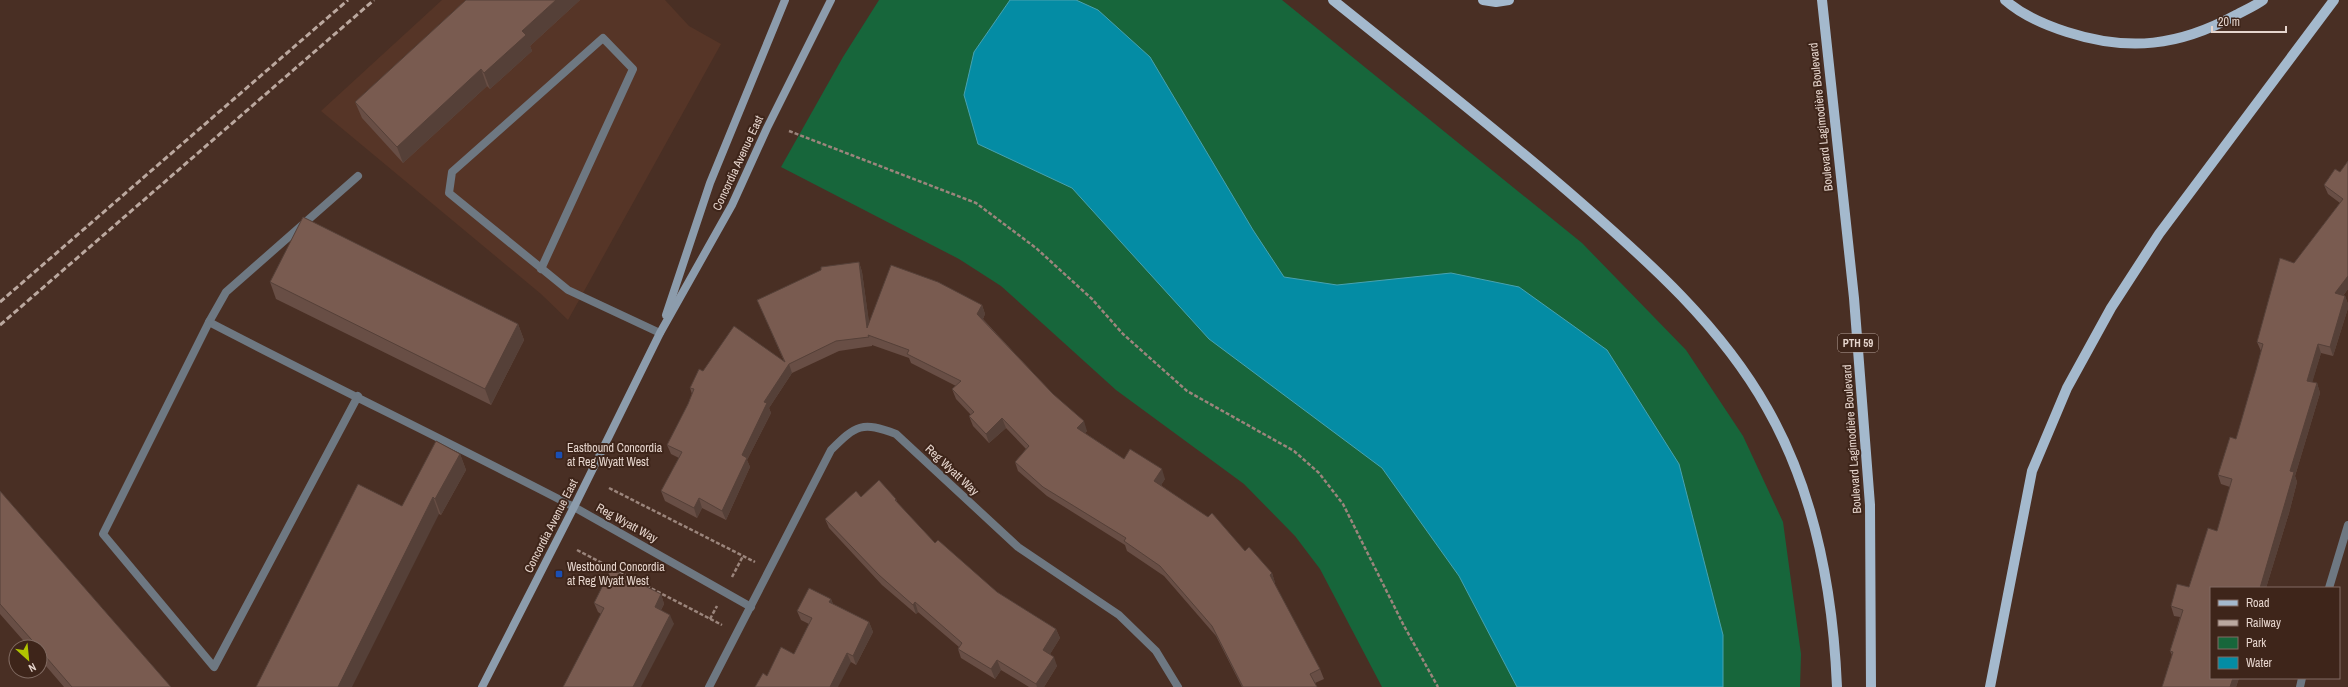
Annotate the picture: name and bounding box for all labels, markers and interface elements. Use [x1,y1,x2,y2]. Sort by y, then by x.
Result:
scale bar [2212,8,2286,34]
text: 20 m [2218,14,2240,30]
street label: Boulevard Lagimodière Boulevard [1805,42,1837,192]
street label: Concordia Avenue East [709,113,767,213]
road number: PTH 59 [1838,334,1878,352]
street label: Boulevard Lagimodière Boulevard [1839,364,1865,514]
place label: Eastbound Concordia at Reg Wyatt West [567,440,663,470]
street label: Reg Wyatt Way [922,441,982,499]
marker: Eastbound Concordia at Reg Wyatt West [554,450,564,460]
street label: Concordia Avenue East [520,476,582,576]
street label: Reg Wyatt Way [593,500,661,546]
place label: Westbound Concordia at Reg Wyatt West [567,559,665,589]
marker: Westbound Concordia at Reg Wyatt West [554,569,564,579]
legend [2210,587,2340,679]
text: Road [2246,595,2270,611]
text: Railway [2246,615,2281,631]
text: Park [2246,635,2266,651]
north arrow [8,639,48,679]
text: Water [2246,655,2273,671]
text: N [26,660,39,676]

